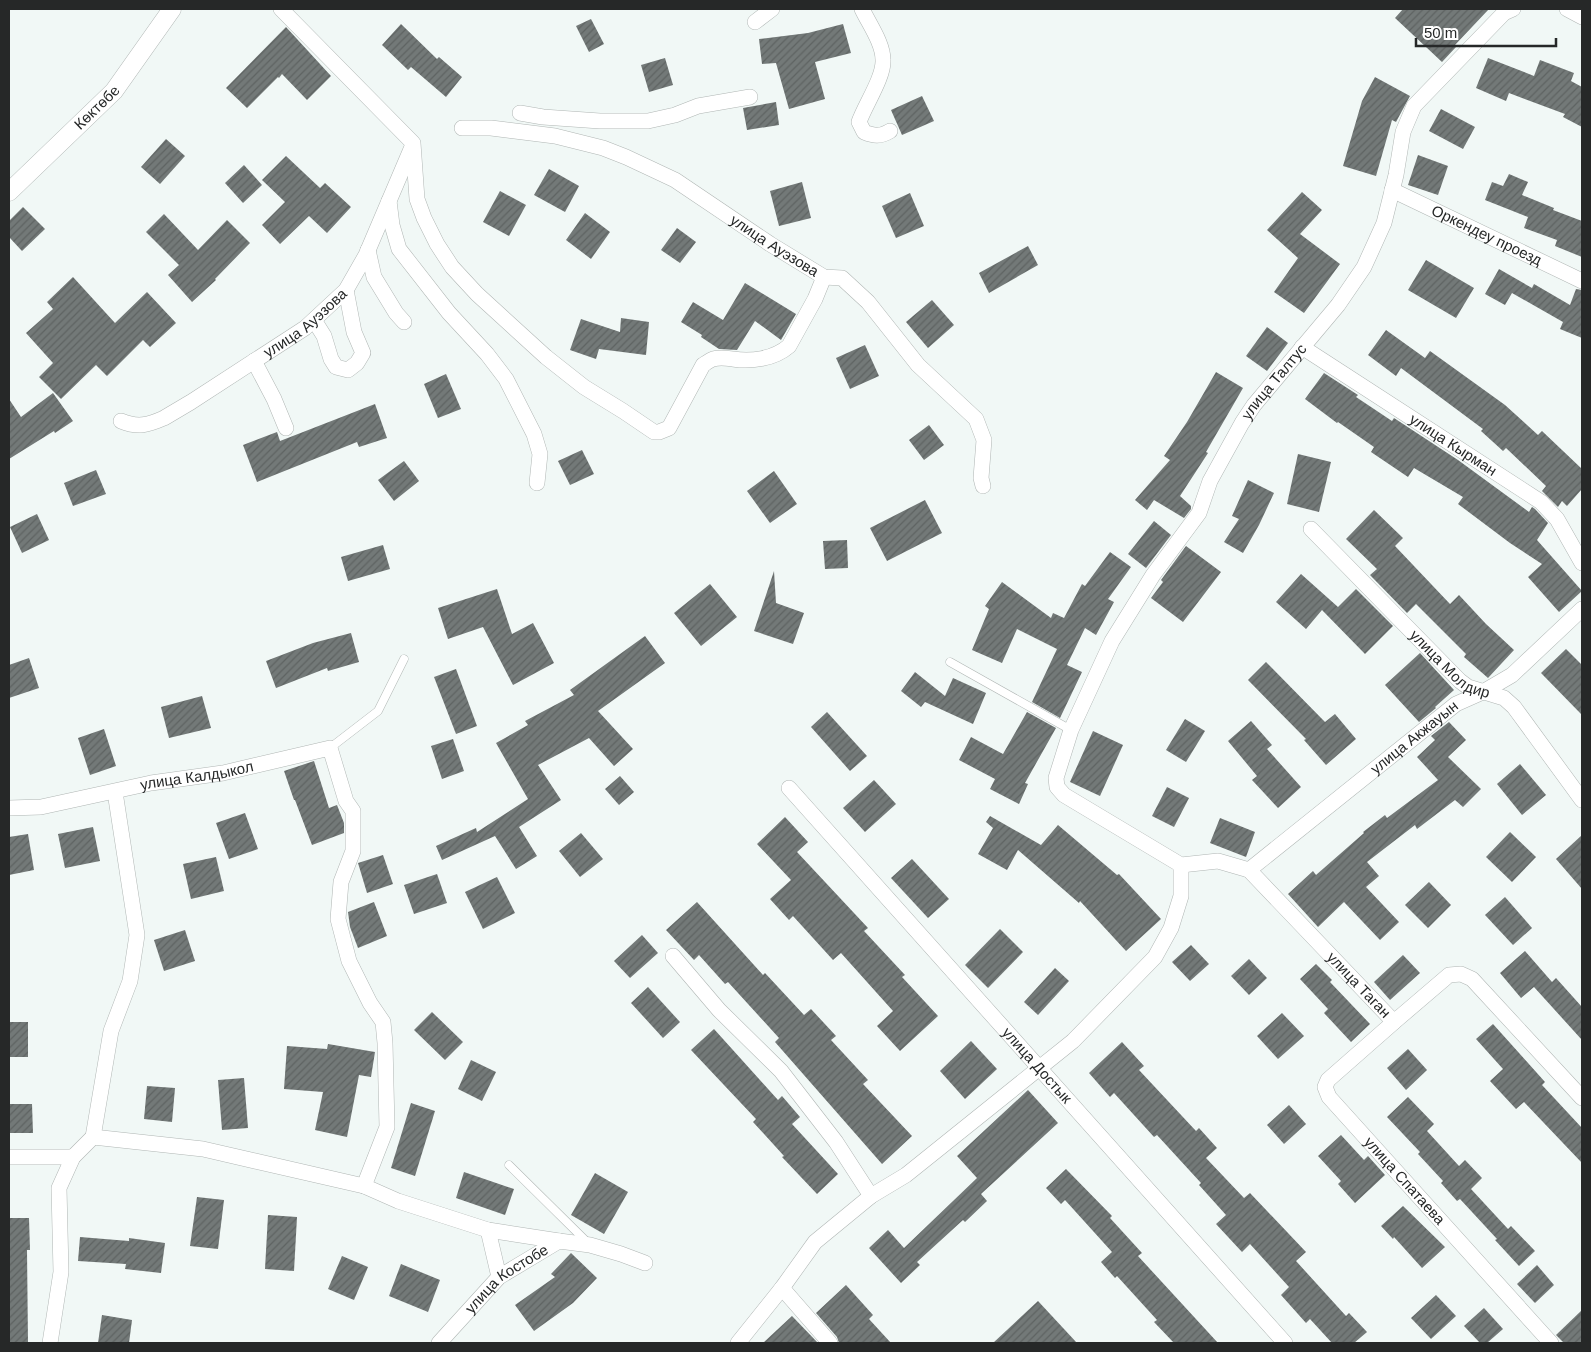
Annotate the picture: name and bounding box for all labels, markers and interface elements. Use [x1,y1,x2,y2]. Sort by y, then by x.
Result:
scale bar [1416,15,1556,47]
text: 50 m [1424,24,1457,41]
street label: Көктөбе [71,82,123,133]
street label: Оркендеу проезд [1429,201,1545,269]
street label: улица Ауэзова [727,211,822,280]
street label: улица Ауэзова [260,284,350,361]
street label: улица Талтус [1238,340,1310,423]
street label: улица Кырман [1407,410,1500,479]
street label: улица Молдир [1407,626,1492,701]
street label: улица Акжауын [1367,697,1461,777]
street label: улица Калдыкол [139,757,255,793]
street label: улица Таган [1324,948,1394,1021]
street label: улица Достык [999,1024,1076,1107]
street label: улица Спатаева [1361,1133,1449,1228]
street label: улица Костобе [461,1241,551,1317]

